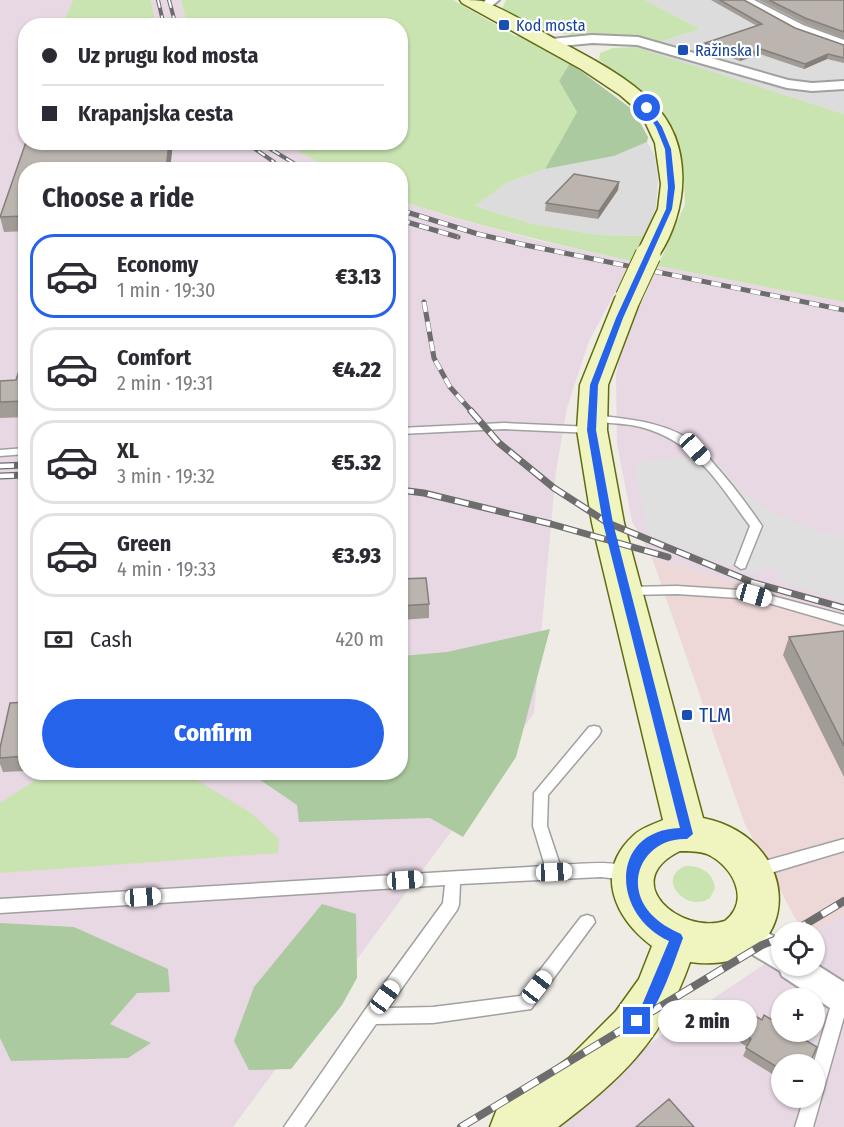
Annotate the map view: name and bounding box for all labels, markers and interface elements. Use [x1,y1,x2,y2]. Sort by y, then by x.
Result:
place label: Kod mosta [516,16,586,35]
marker: Kod mosta [497,18,511,32]
place label: Ražinska I [695,41,760,60]
text: Uz prugu kod mosta [78,42,258,69]
marker: Ražinska I [676,43,690,57]
route start [633,94,660,121]
text: Krapanjska cesta [78,100,233,127]
text: Choose a ride [42,182,194,214]
icon: car [45,249,99,303]
text: Economy [117,251,198,278]
text: €3.13 [336,263,381,290]
text: 1 min · 19:30 [117,278,215,302]
icon: car [45,342,99,396]
text: Comfort [117,344,191,371]
text: €4.22 [333,356,381,383]
text: 2 min · 19:31 [117,371,213,395]
car [676,430,714,468]
icon: car [45,435,99,489]
text: XL [117,437,139,464]
text: €5.32 [332,449,381,476]
text: 3 min · 19:32 [117,464,215,488]
icon: car [45,528,99,582]
text: Green [117,530,171,557]
text: €3.93 [332,542,381,569]
text: 4 min · 19:33 [117,557,216,581]
car [734,581,774,609]
icon: cash [42,623,75,656]
text: Cash [90,626,133,653]
text: 420 m [335,627,384,651]
button: Confirm [42,699,384,768]
place label: TLM [699,703,731,727]
marker: TLM [680,708,694,722]
car [536,862,572,882]
car [386,870,424,890]
car [124,887,162,907]
map controls [771,922,825,1108]
button: locate [771,922,825,976]
car [519,967,555,1007]
car [367,977,403,1017]
button: + [771,988,825,1042]
callout: 2 min [658,1000,757,1042]
route end [623,1007,650,1034]
text: 2 min [685,1009,730,1033]
button: − [771,1054,825,1108]

